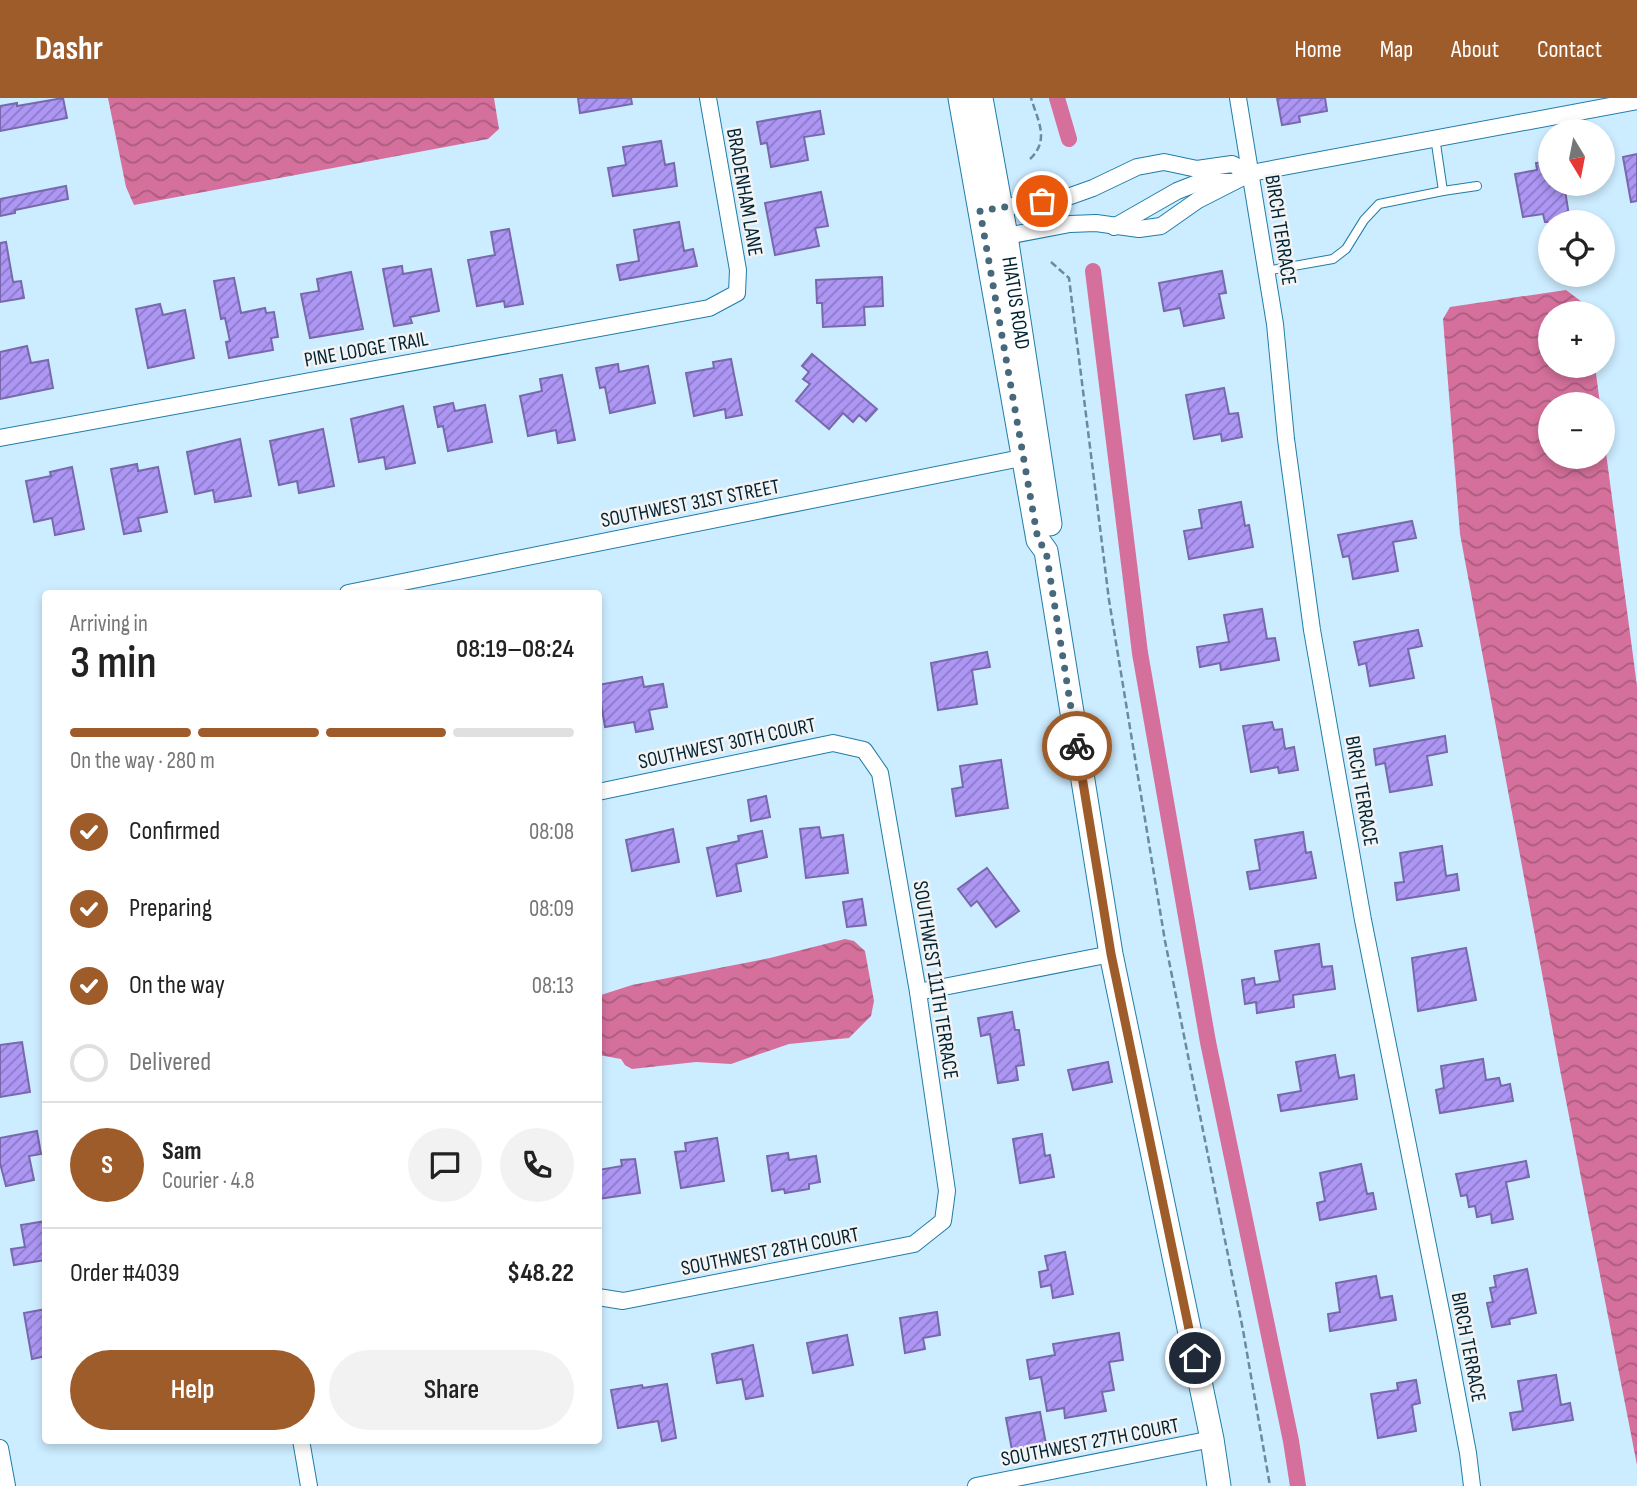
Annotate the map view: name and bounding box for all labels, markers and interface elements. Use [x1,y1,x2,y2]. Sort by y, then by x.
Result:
text: Dashr [35,29,103,69]
text: Home [1294,35,1342,64]
text: Map [1380,35,1413,64]
text: About [1451,35,1499,64]
text: Contact [1537,35,1602,64]
north arrow [1538,119,1615,196]
map controls [1538,119,1615,469]
street label: BRADENHAM LANE [721,126,768,258]
pin [1012,171,1072,231]
street label: BIRCH TERRACE [1259,173,1302,287]
icon: bag [1023,182,1061,220]
button: locate [1538,210,1615,287]
street label: HIATUS ROAD [996,255,1035,351]
button: + [1538,301,1615,378]
street label: PINE LODGE TRAIL [302,326,430,373]
button: − [1538,392,1615,469]
street label: SOUTHWEST 31ST STREET [599,474,782,533]
text: Arriving in [70,610,148,638]
text: 08:19–08:24 [456,634,574,665]
text: 3 min [70,636,157,691]
courier [1042,711,1112,781]
street label: SOUTHWEST 30TH COURT [636,712,819,775]
icon: bike [1058,727,1096,765]
street label: BIRCH TERRACE [1340,734,1383,848]
text: On the way · 280 m [70,747,215,775]
icon: check [70,813,108,851]
text: Confirmed [129,816,220,847]
text: 08:08 [529,818,574,846]
street label: SOUTHWEST 111TH TERRACE [907,879,964,1081]
icon: check [70,890,108,928]
text: Preparing [129,893,212,924]
text: 08:09 [529,895,574,923]
icon: check [70,967,108,1005]
text: On the way [129,970,225,1001]
text: 08:13 [532,972,574,1000]
text: Delivered [129,1047,211,1078]
button: chat [408,1128,482,1202]
button: phone [500,1128,574,1202]
text: Sam [162,1136,202,1167]
text: S [101,1150,113,1181]
text: Courier · 4.8 [162,1167,255,1195]
street label: SOUTHWEST 28TH COURT [679,1222,862,1281]
text: Order #4039 [70,1258,179,1289]
text: $48.22 [507,1258,574,1289]
street label: BIRCH TERRACE [1446,1290,1491,1404]
pin [1165,1328,1225,1388]
icon: home [1176,1339,1214,1377]
button: Help [70,1350,315,1430]
button: Share [329,1350,574,1430]
street label: SOUTHWEST 27TH COURT [999,1413,1182,1472]

